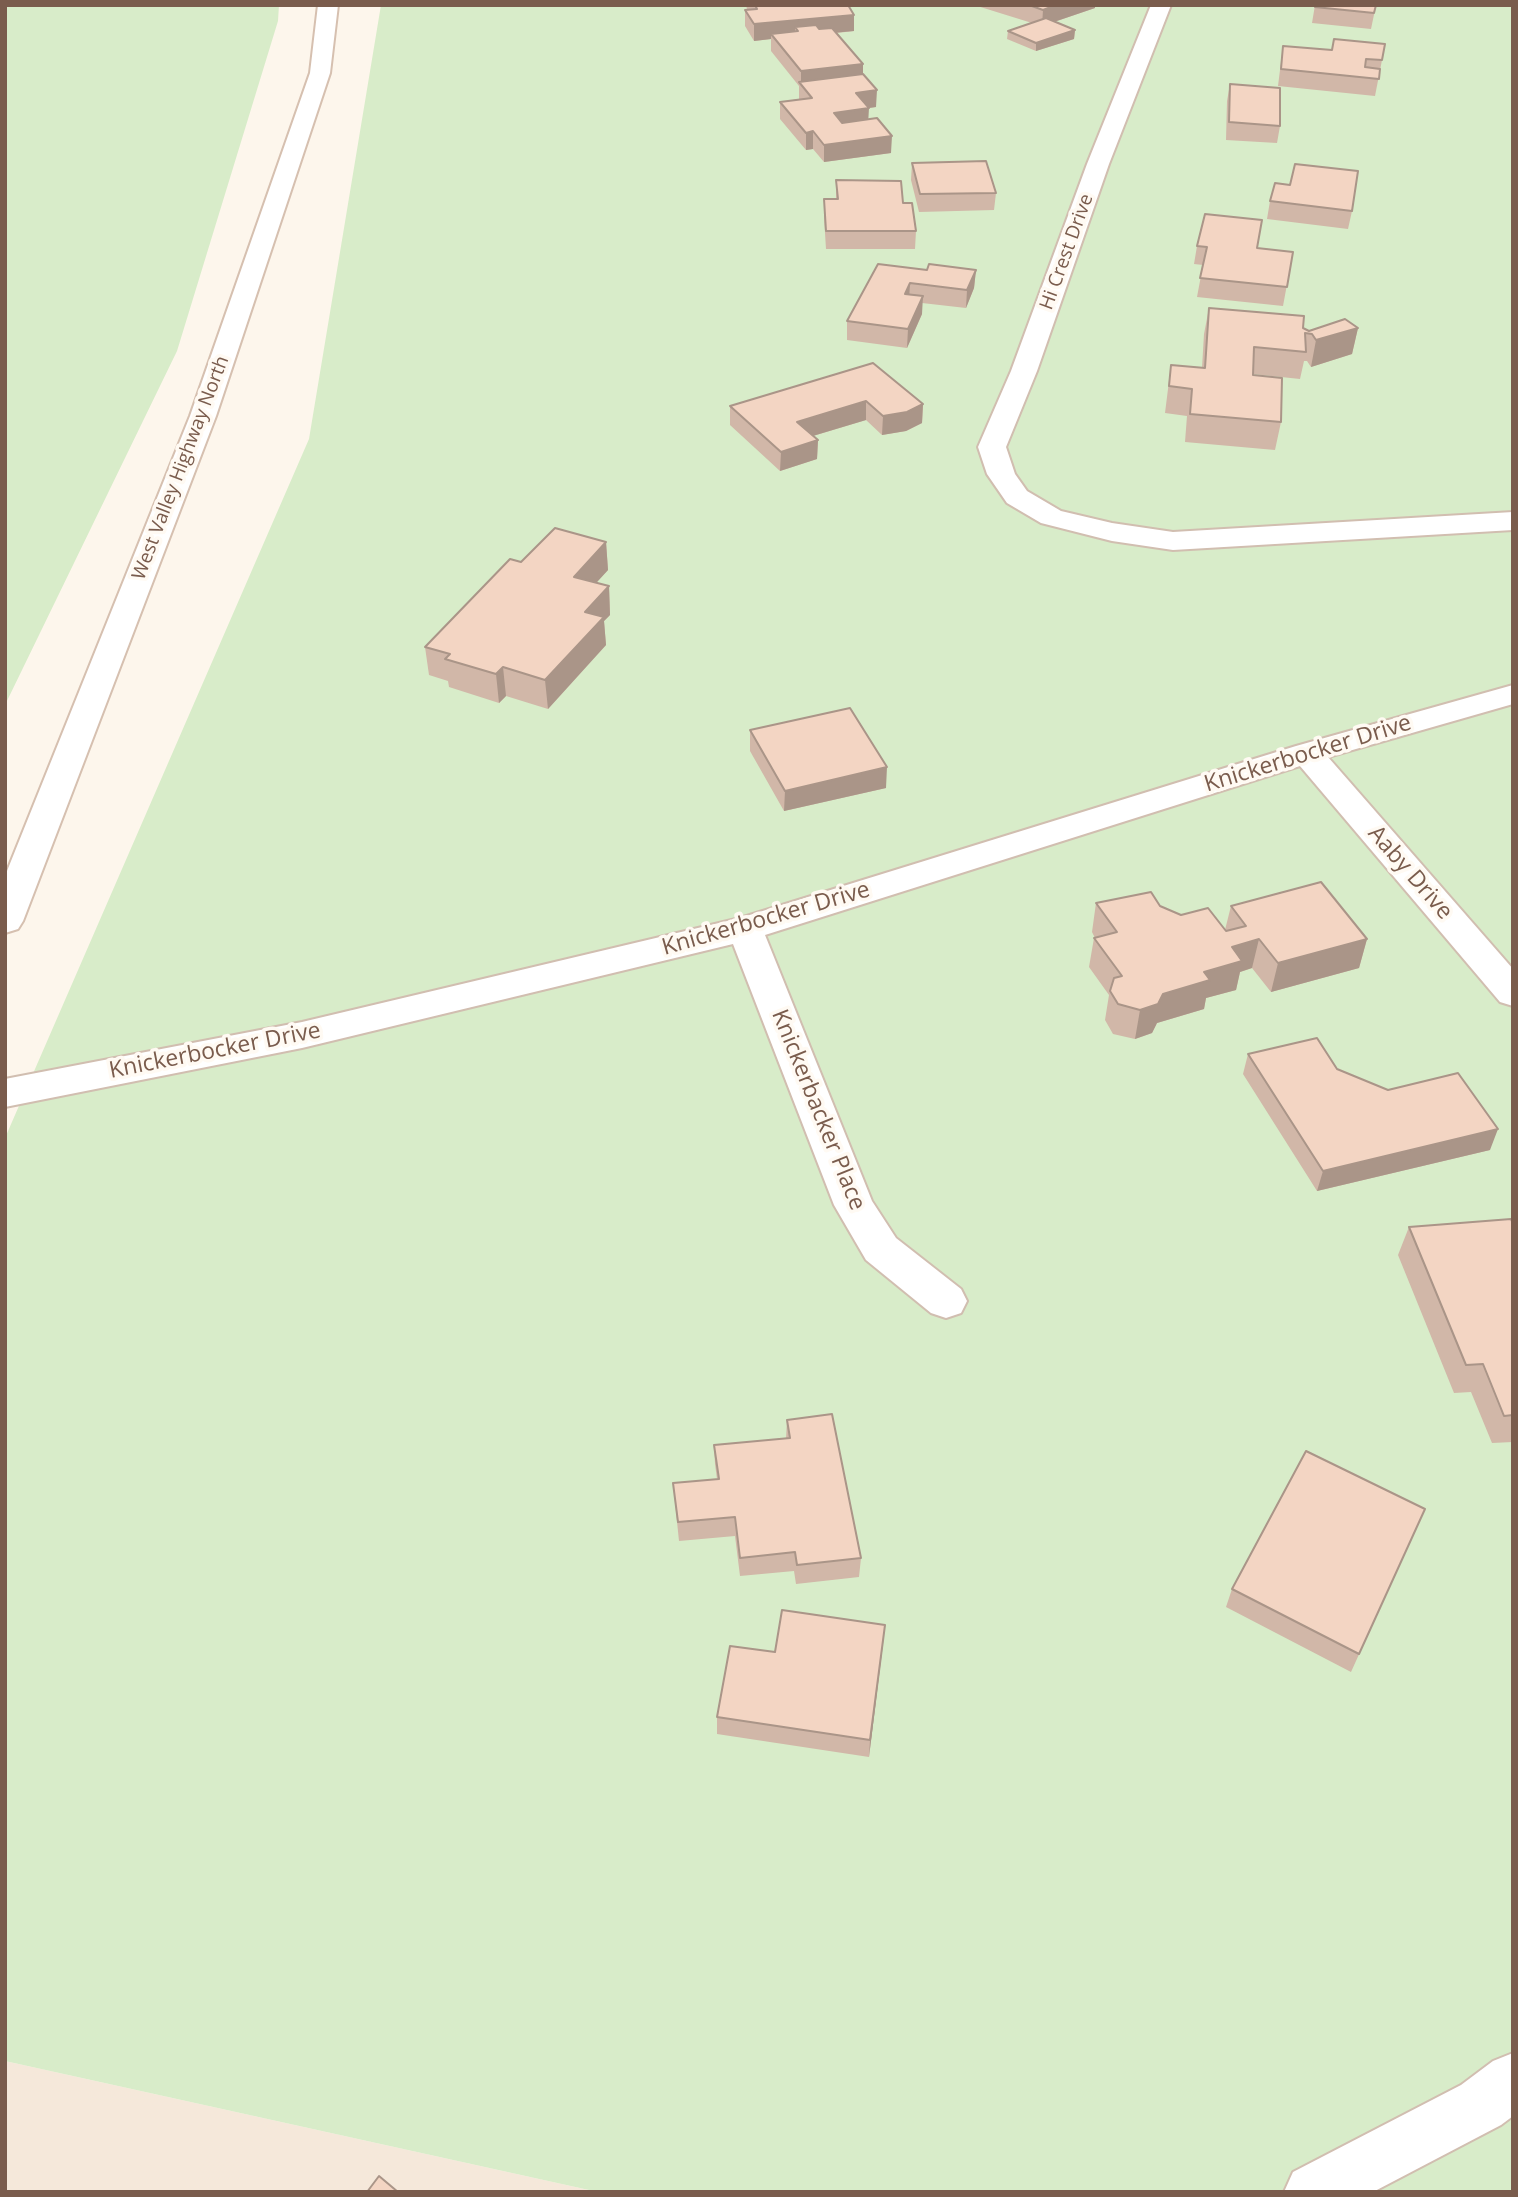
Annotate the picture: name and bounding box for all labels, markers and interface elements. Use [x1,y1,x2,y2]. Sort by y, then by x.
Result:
street label: Hi Crest Drive [1036,191,1098,313]
street label: West Valley Highway North [128,353,234,583]
street label: Knickerbocker Drive [1201,709,1415,799]
street label: Aaby Drive [1362,820,1458,926]
street label: Knickerbocker Drive [659,876,873,962]
street label: Knickerbacker Place [765,1006,871,1214]
street label: Knickerbocker Drive [107,1017,323,1085]

